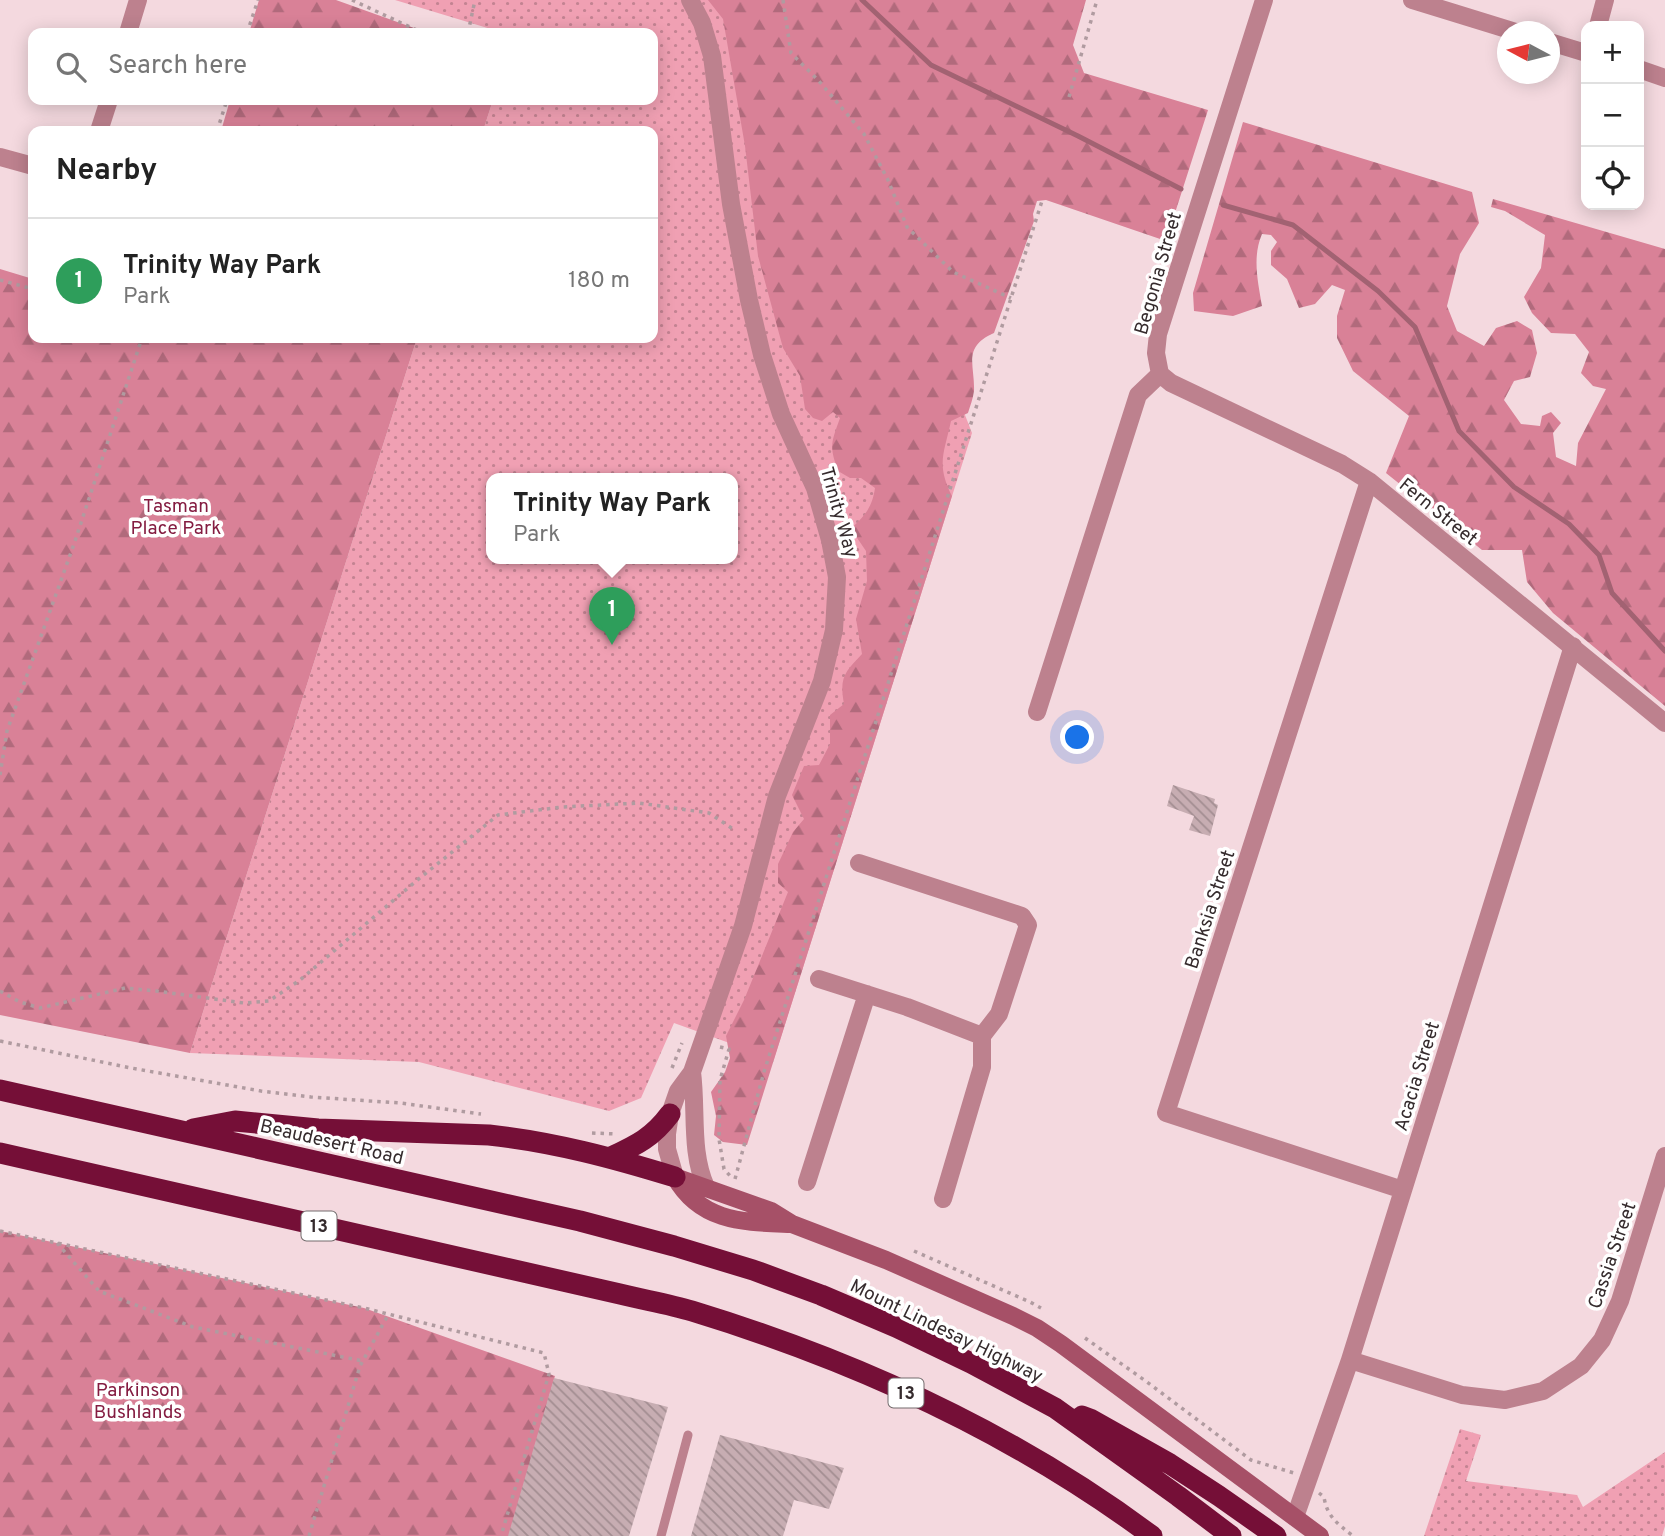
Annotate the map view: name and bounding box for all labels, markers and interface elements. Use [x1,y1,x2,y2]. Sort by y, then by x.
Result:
north arrow [1497,21,1560,84]
map controls [1581,21,1644,210]
button: + [1581,21,1644,84]
search box [28,28,658,105]
icon: search [52,48,90,86]
text: Search here [108,50,247,83]
button: − [1581,84,1644,147]
button: locate [1581,147,1644,210]
text: Nearby [56,153,157,190]
street label: Begonia Street [1130,209,1188,338]
text: Trinity Way Park [123,250,321,283]
text: 1 [74,267,84,296]
text: 180 m [568,267,630,296]
text: Park [123,283,170,312]
street label: Trinity Way [814,464,863,561]
popup [486,473,738,564]
street label: Fern Street [1394,474,1482,552]
text: Trinity Way Park [513,488,711,521]
park label: Tasman Place Park [131,495,221,541]
text: Park [513,521,560,550]
pin: 1 [589,587,635,645]
your location [1060,720,1094,754]
street label: Banksia Street [1180,847,1241,972]
street label: Acacia Street [1390,1019,1446,1134]
street label: Beaudesert Road [257,1115,406,1171]
street label: Cassia Street [1583,1199,1642,1312]
road number: 13 [302,1212,336,1240]
street label: Mount Lindesay Highway [846,1275,1047,1389]
road number: 13 [888,1378,923,1408]
park label: Parkinson Bushlands [94,1379,182,1425]

